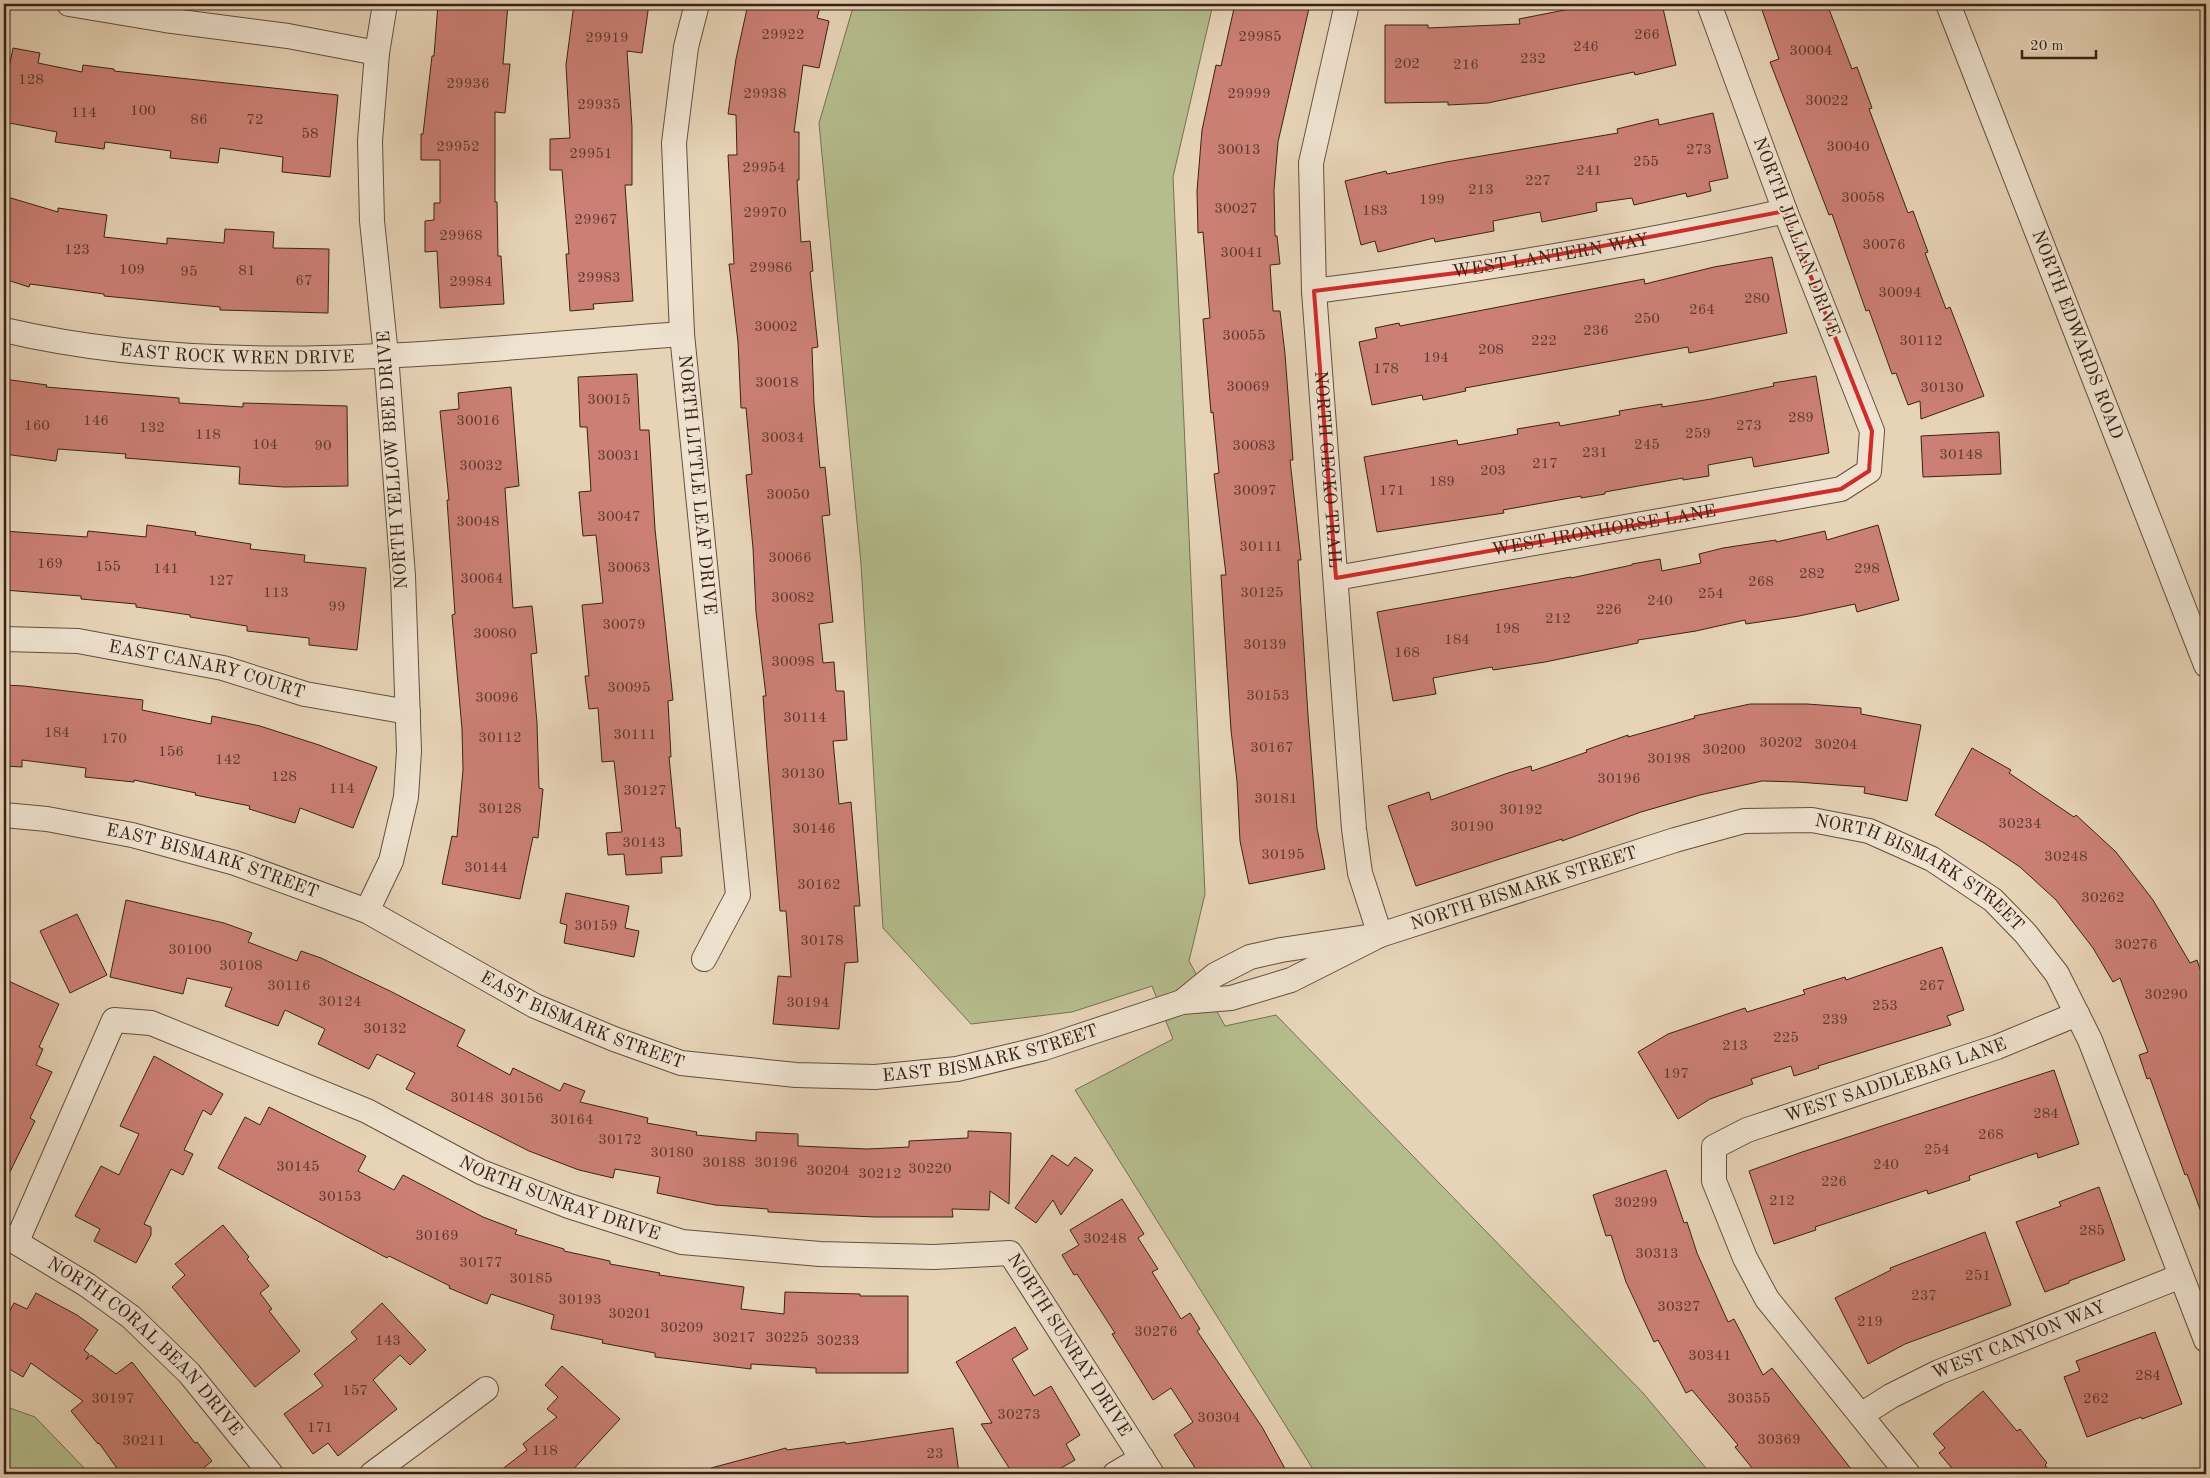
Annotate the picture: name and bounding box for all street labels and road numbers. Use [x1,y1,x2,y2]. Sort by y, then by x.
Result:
street label: NORTH JILLIAN DRIVE [1750,135,1842,339]
street label: NORTH EDWARDS ROAD [2028,228,2126,442]
street label: WEST LANTERN WAY [1451,231,1650,281]
street label: NORTH YELLOW BEE DRIVE [375,330,411,590]
street label: EAST ROCK WREN DRIVE [119,341,355,367]
street label: NORTH LITTLE LEAF DRIVE [675,354,719,616]
street label: NORTH GECKO TRAIL [1311,370,1344,569]
street label: WEST IRONHORSE LANE [1490,502,1718,559]
street label: EAST CANARY COURT [107,638,307,702]
street label: NORTH BISMARK STREET [1813,812,2027,935]
street label: EAST BISMARK STREET [105,821,321,902]
street label: NORTH BISMARK STREET [1408,844,1639,934]
street label: EAST BISMARK STREET [477,968,687,1072]
street label: EAST BISMARK STREET [881,1022,1100,1085]
street label: WEST SADDLEBAG LANE [1782,1035,2009,1126]
street label: NORTH SUNRAY DRIVE [456,1153,662,1243]
street label: NORTH SUNRAY DRIVE [1004,1251,1134,1440]
street label: NORTH CORAL BEAN DRIVE [44,1254,245,1439]
street label: WEST CANYON WAY [1930,1298,2108,1383]

